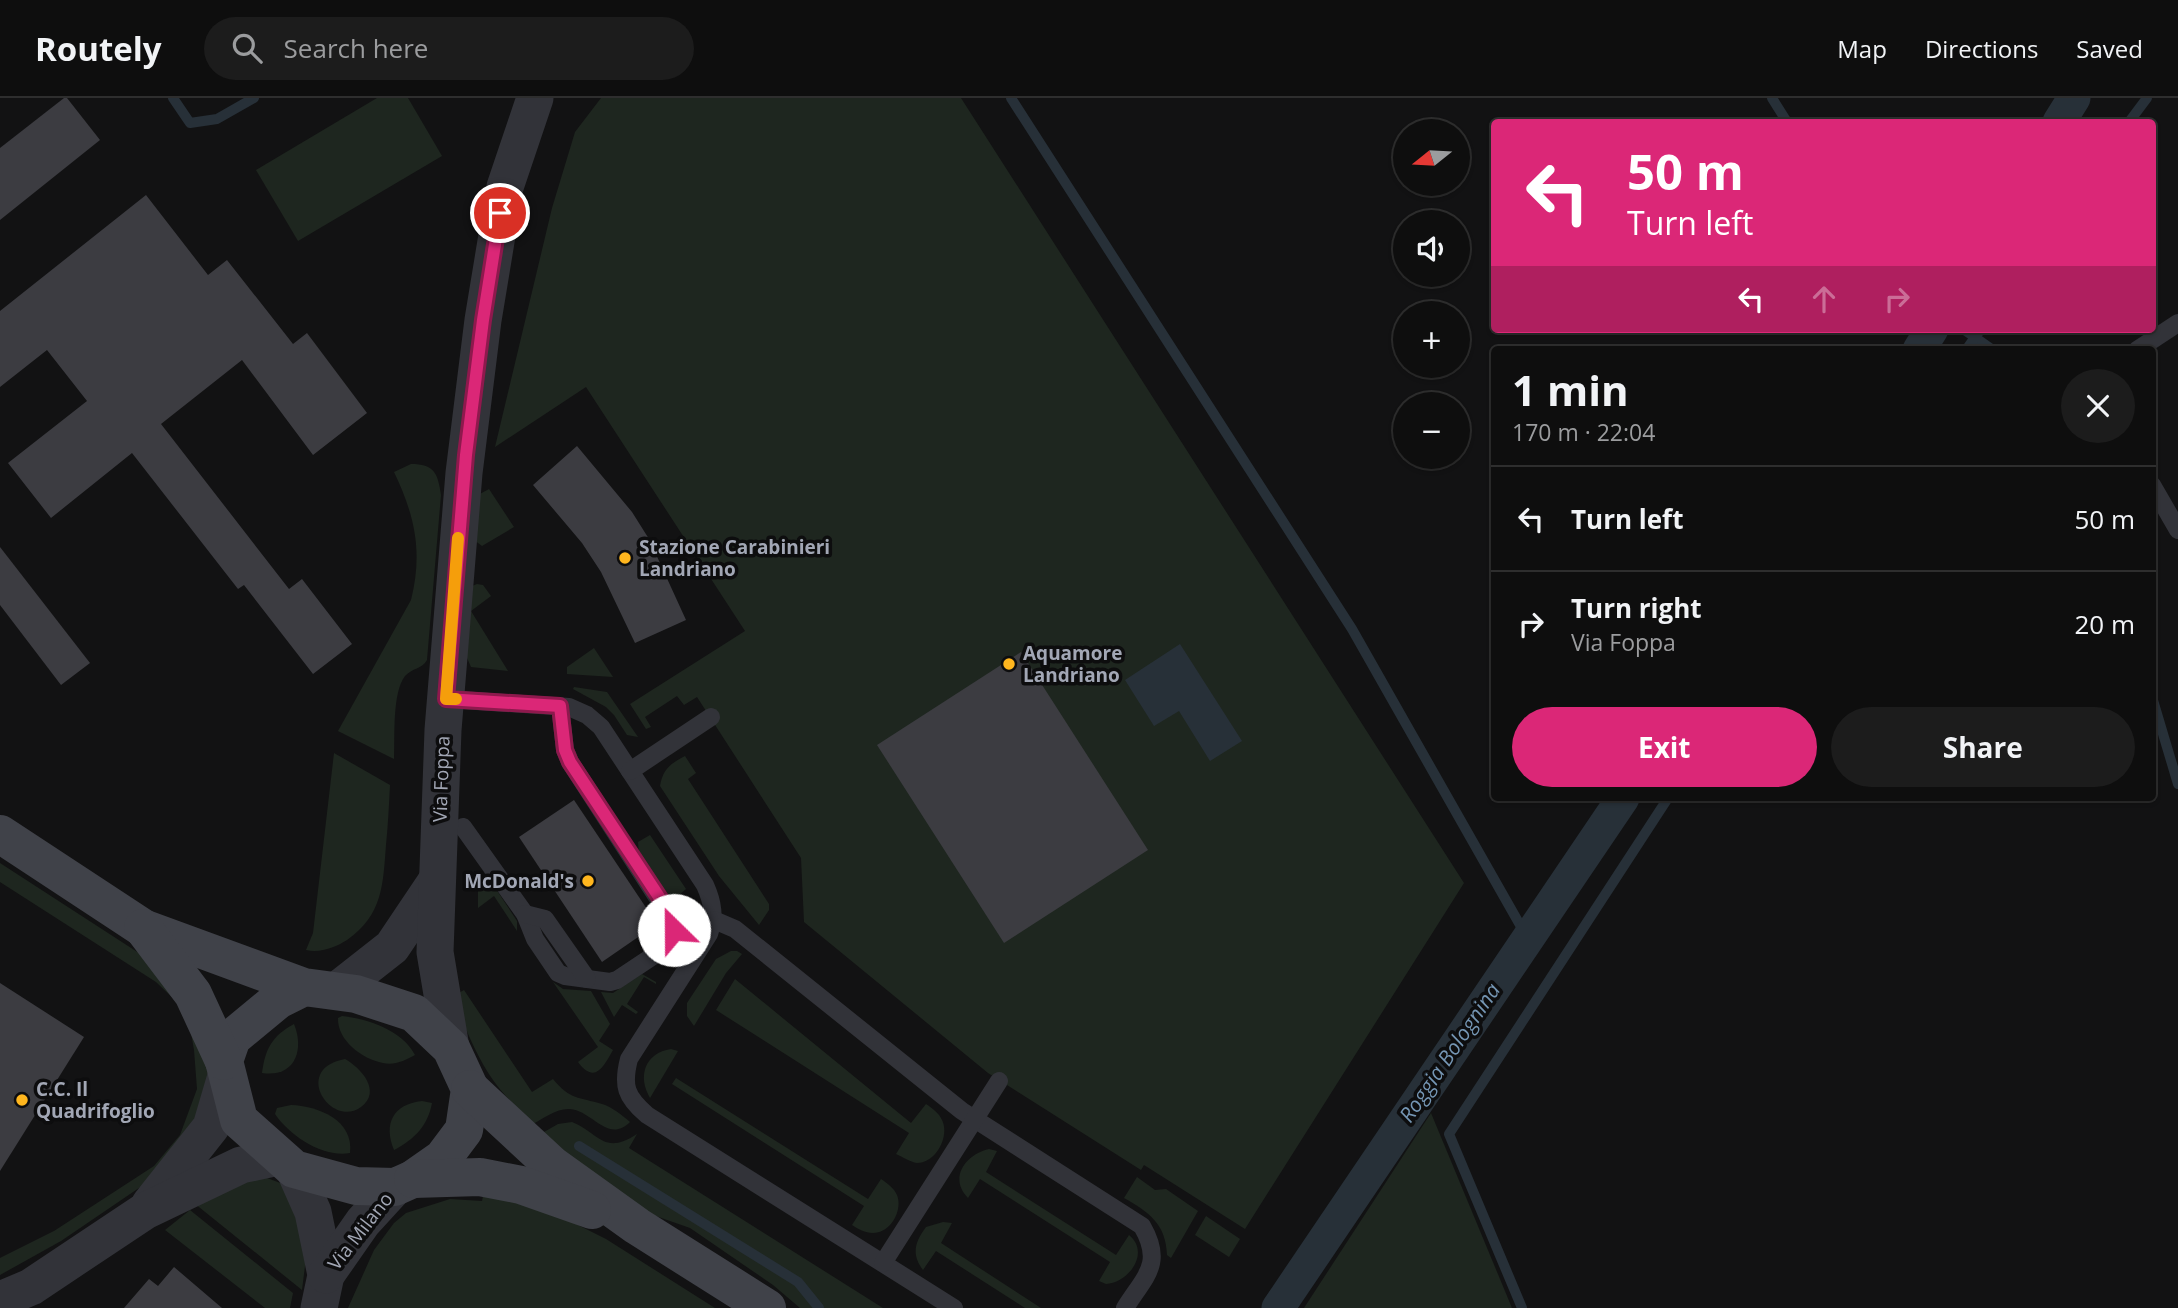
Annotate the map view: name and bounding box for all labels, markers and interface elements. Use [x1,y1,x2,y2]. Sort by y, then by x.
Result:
search box [204,17,694,80]
text: Routely [35,26,162,71]
icon: search [228,29,266,67]
text: Search here [284,30,428,66]
text: Map [1837,32,1887,65]
text: Directions [1925,32,2038,65]
text: Saved [2076,32,2143,65]
north arrow [1393,119,1470,196]
map controls [1393,119,1470,469]
text: 50 m [1627,138,1744,204]
icon: left [1512,147,1603,238]
pin [470,183,530,243]
icon: arrive [481,194,519,232]
text: Turn left [1627,201,1753,244]
button: sound [1393,210,1470,287]
icon: left [1732,280,1770,318]
icon: ahead [1805,280,1843,318]
icon: right [1878,280,1916,318]
button: + [1393,301,1470,378]
text: 1 min [1512,361,1629,418]
button: close [2061,369,2135,443]
button: − [1393,392,1470,469]
text: 170 m · 22:04 [1512,416,1655,448]
icon: left [1512,500,1550,538]
text: Turn left [1571,501,1683,537]
text: 50 m [2074,501,2135,537]
place label: Stazione Carabinieri Landriano [639,534,830,582]
marker: Stazione Carabinieri Landriano [617,550,633,566]
text: Turn right [1571,590,1702,626]
icon: right [1512,605,1550,643]
text: 20 m [2074,606,2135,642]
text: Via Foppa [1571,626,1676,658]
place label: Aquamore Landriano [1023,640,1122,688]
marker: Aquamore Landriano [1001,656,1017,672]
button: Exit [1512,707,1817,787]
button: Share [1831,707,2135,787]
street label: Via Foppa [426,735,456,823]
place label: McDonald's [464,868,574,894]
marker: McDonald's [580,873,596,889]
position arrow [637,893,711,967]
water label: Roggia Bolognina [1392,977,1506,1127]
place label: C.C. Il Quadrifoglio [36,1076,155,1124]
marker: C.C. Il Quadrifoglio [14,1092,30,1108]
street label: Via Milano [321,1187,399,1275]

